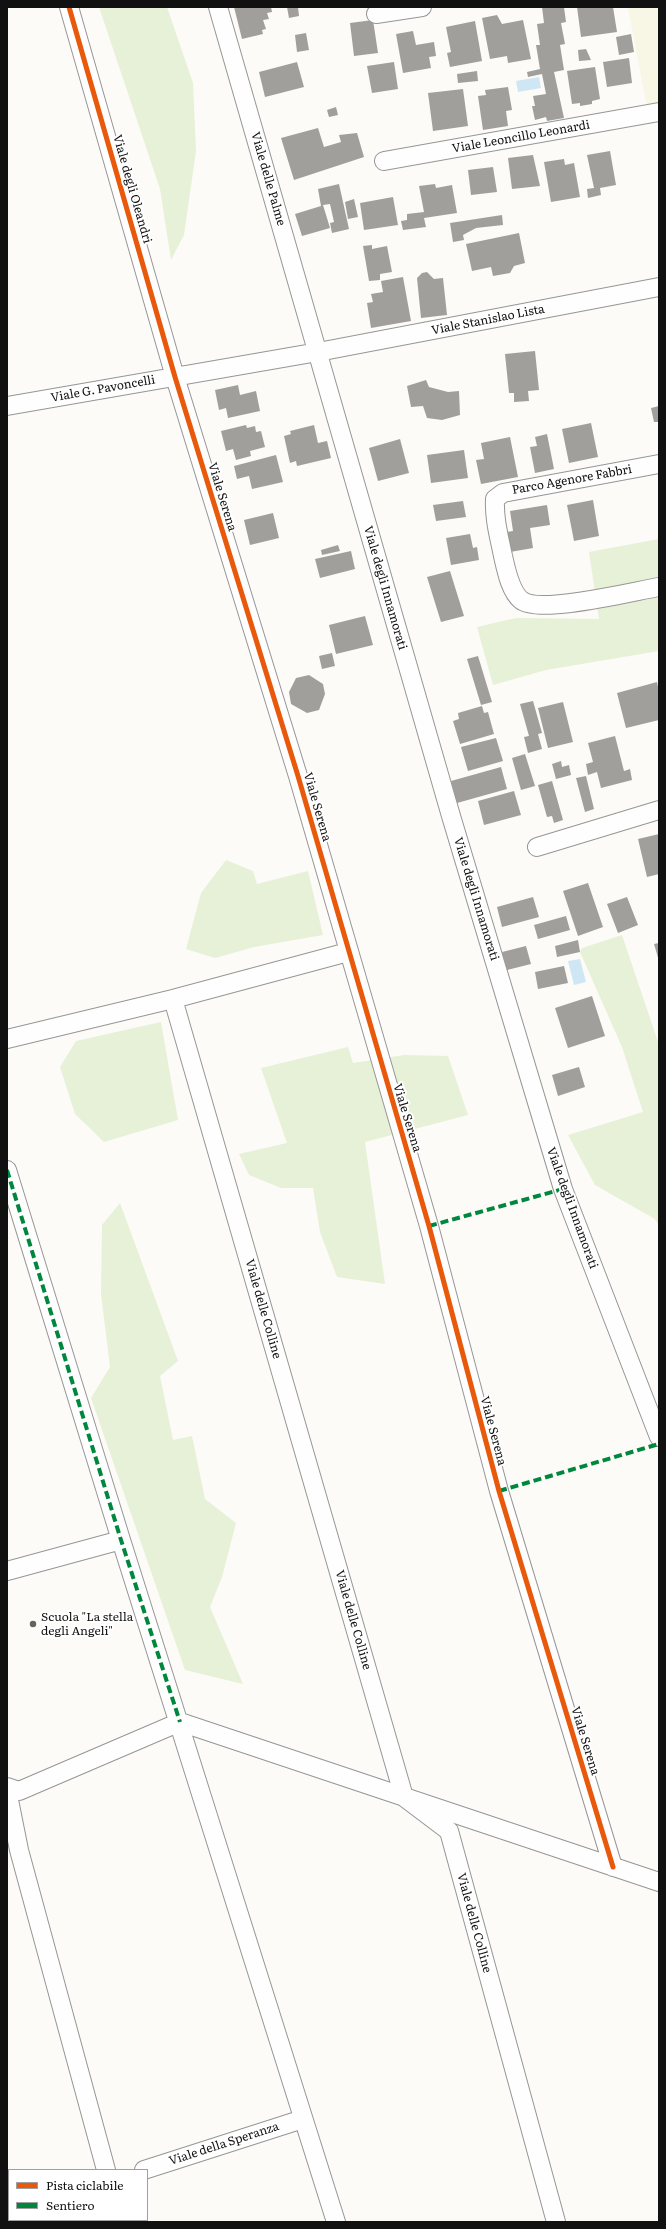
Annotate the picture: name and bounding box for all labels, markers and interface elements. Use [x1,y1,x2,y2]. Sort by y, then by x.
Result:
street label: Viale Leoncillo Leonardi [451,118,591,156]
street label: Viale delle Palme [248,130,288,228]
street label: Viale degli Oleandri [110,133,154,245]
street label: Viale Stanislao Lista [430,302,546,338]
street label: Viale G. Pavoncelli [50,373,156,405]
street label: Viale Serena [205,461,239,533]
street label: Parco Agenore Fabbri [511,462,633,498]
street label: Viale degli Innamorati [360,524,410,652]
street label: Viale Serena [300,771,334,843]
street label: Viale degli Innamorati [450,836,502,962]
street label: Viale Serena [390,1082,424,1154]
street label: Viale degli Innamorati [543,1145,601,1271]
street label: Viale delle Colline [242,1258,284,1360]
street label: Viale Serena [477,1395,509,1467]
street label: Viale delle Colline [332,1569,374,1671]
place label: Scuola "La stella degli Angeli" [41,1610,133,1638]
marker: Scuola "La stella degli Angeli" [28,1619,38,1629]
street label: Viale Serena [568,1705,602,1777]
street label: Viale delle Colline [454,1871,494,1975]
street label: Viale della Speranza [167,2119,281,2169]
legend [8,2169,148,2221]
text: Pista ciclabile [46,2176,124,2194]
text: Sentiero [46,2196,94,2214]

